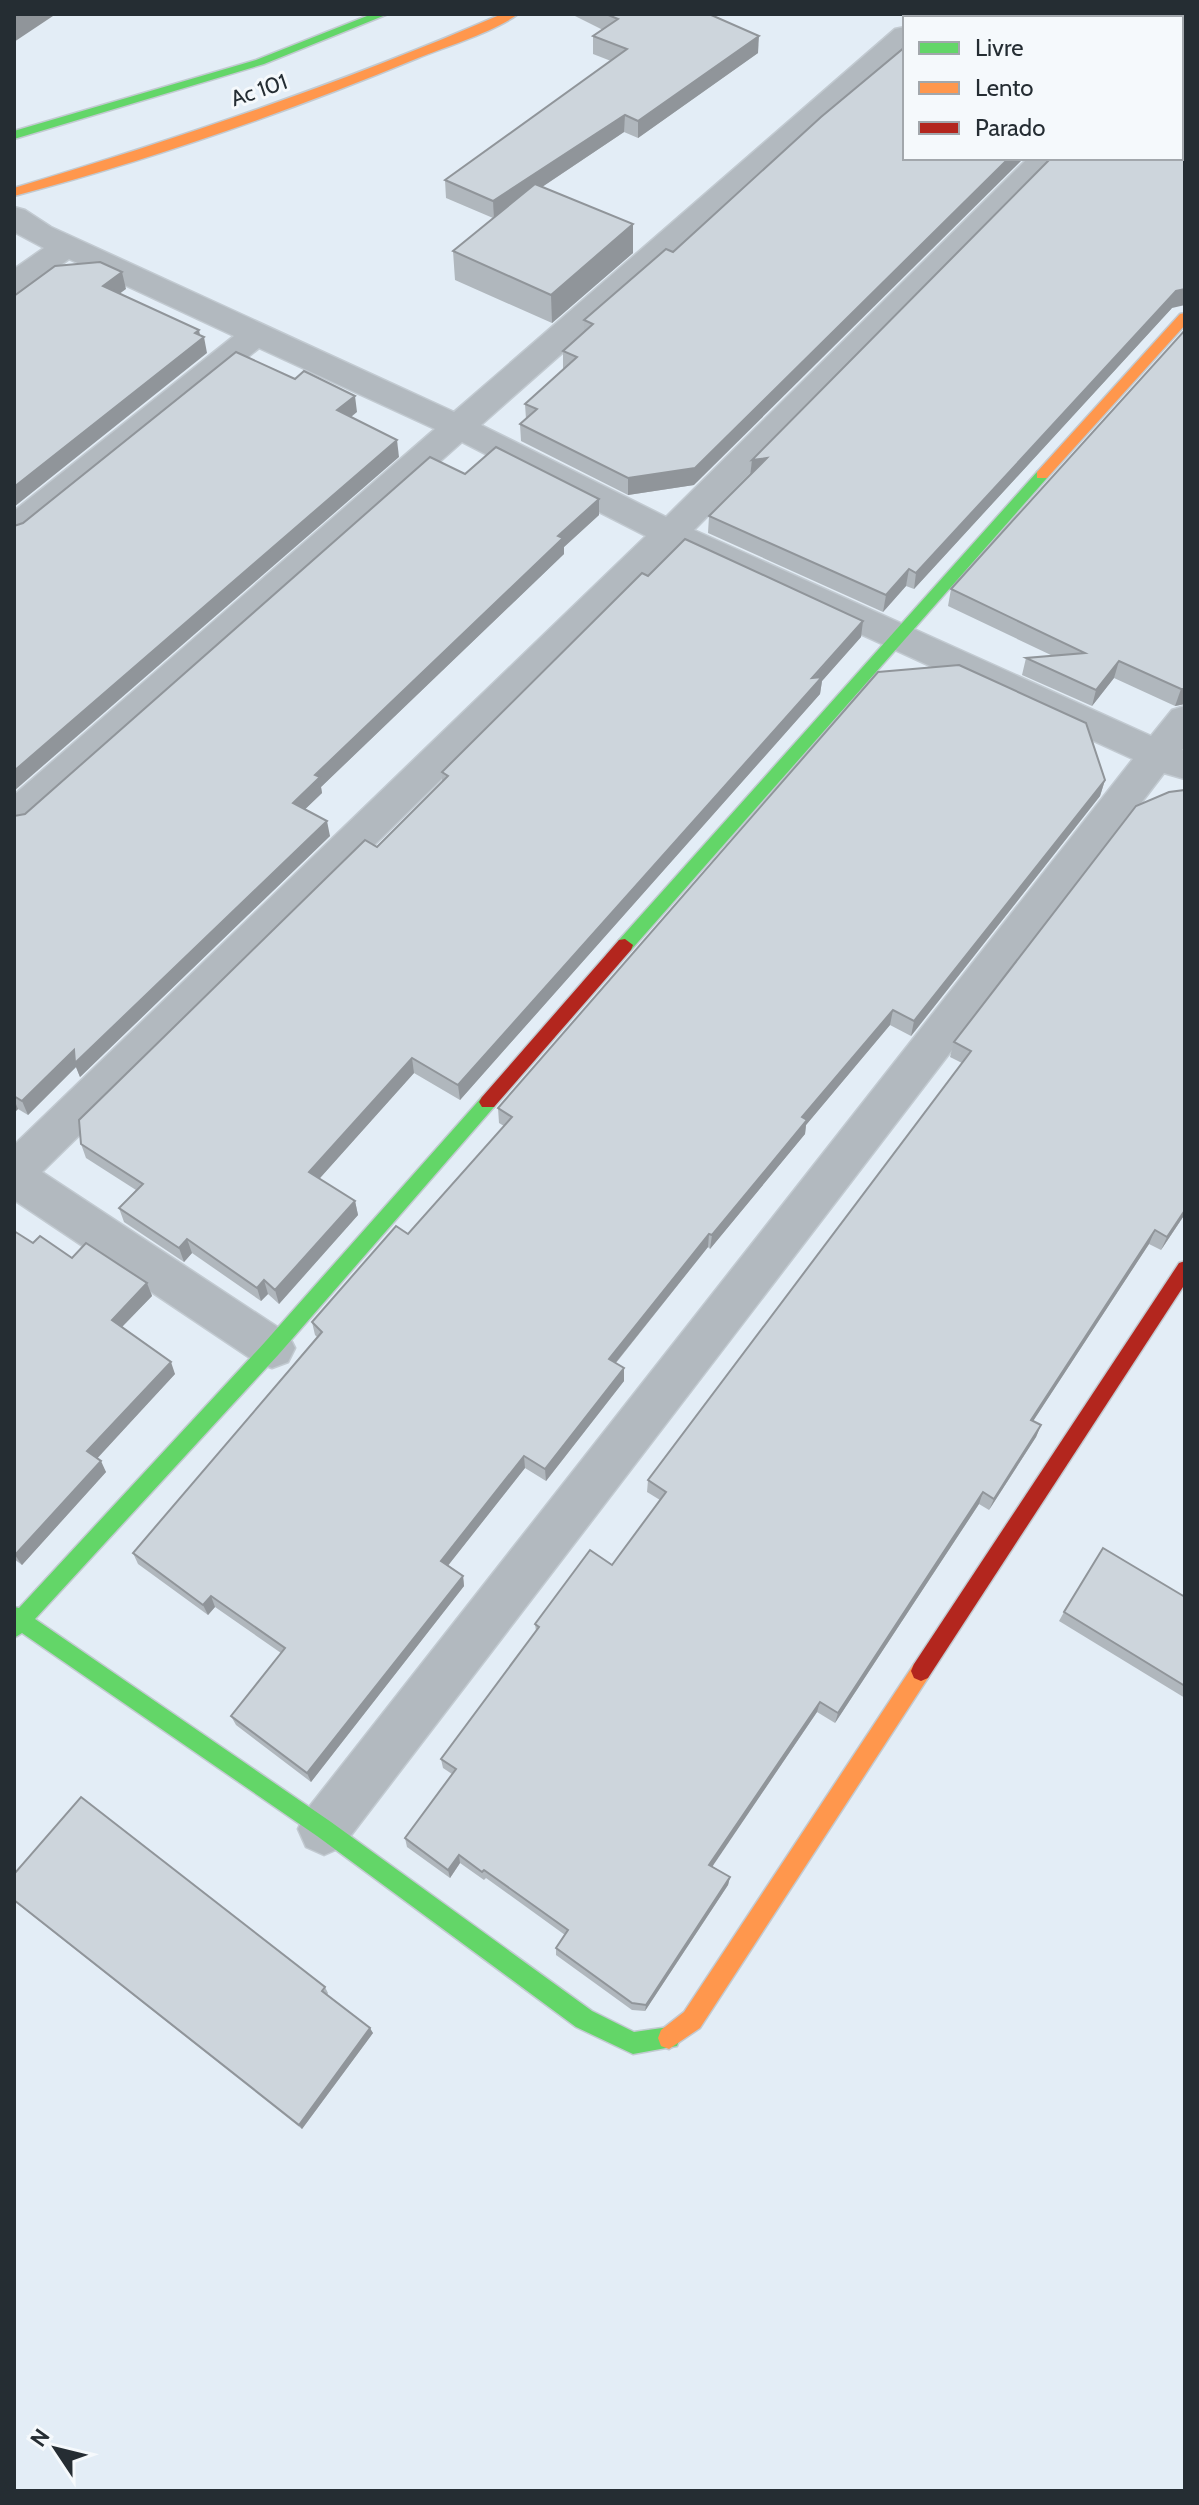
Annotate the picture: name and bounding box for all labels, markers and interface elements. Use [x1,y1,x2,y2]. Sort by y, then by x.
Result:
legend [903,16,1183,160]
text: Livre [975,33,1023,62]
street label: Ac 101 [227,68,291,112]
text: Lento [975,73,1034,102]
text: Parado [975,113,1045,142]
north arrow [16,2409,96,2489]
text: N [25,2424,56,2452]

